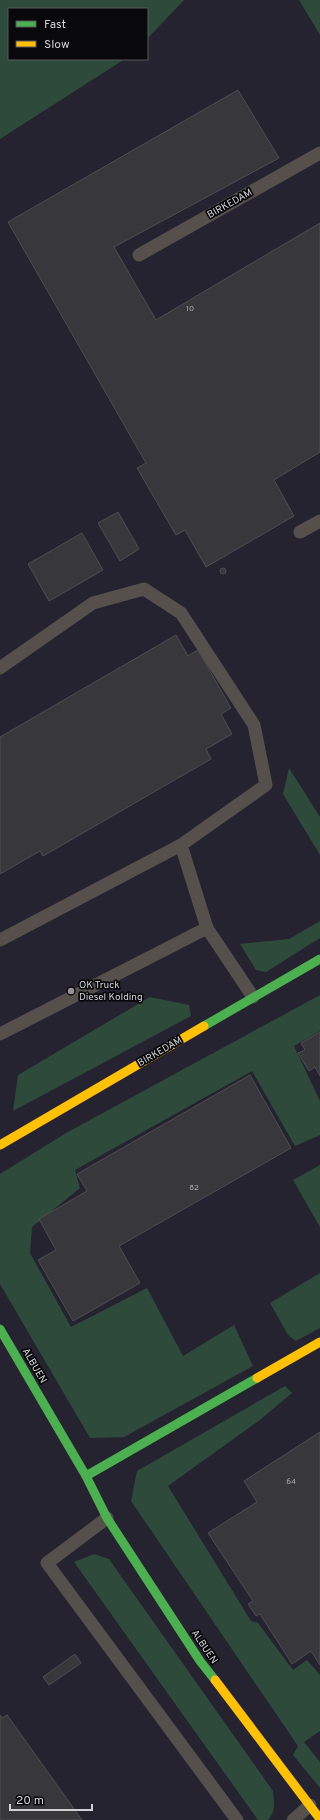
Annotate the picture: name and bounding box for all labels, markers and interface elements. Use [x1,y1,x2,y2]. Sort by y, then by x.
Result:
legend [8,8,148,60]
text: Fast [44,17,66,33]
text: Slow [44,37,70,53]
street label: BIRKEDAM [205,186,255,222]
house number: 10 [186,304,194,314]
place label: OK Truck Diesel Kolding [79,979,143,1004]
marker: OK Truck Diesel Kolding [66,986,76,996]
street label: BIRKEDAM [135,1034,185,1070]
house number: 82 [189,1183,199,1193]
street label: ALBUEN [19,1346,49,1386]
house number: 64 [286,1477,296,1487]
street label: ALBUEN [188,1627,220,1667]
scale bar [10,1786,92,1812]
text: 20 m [16,1793,44,1809]

